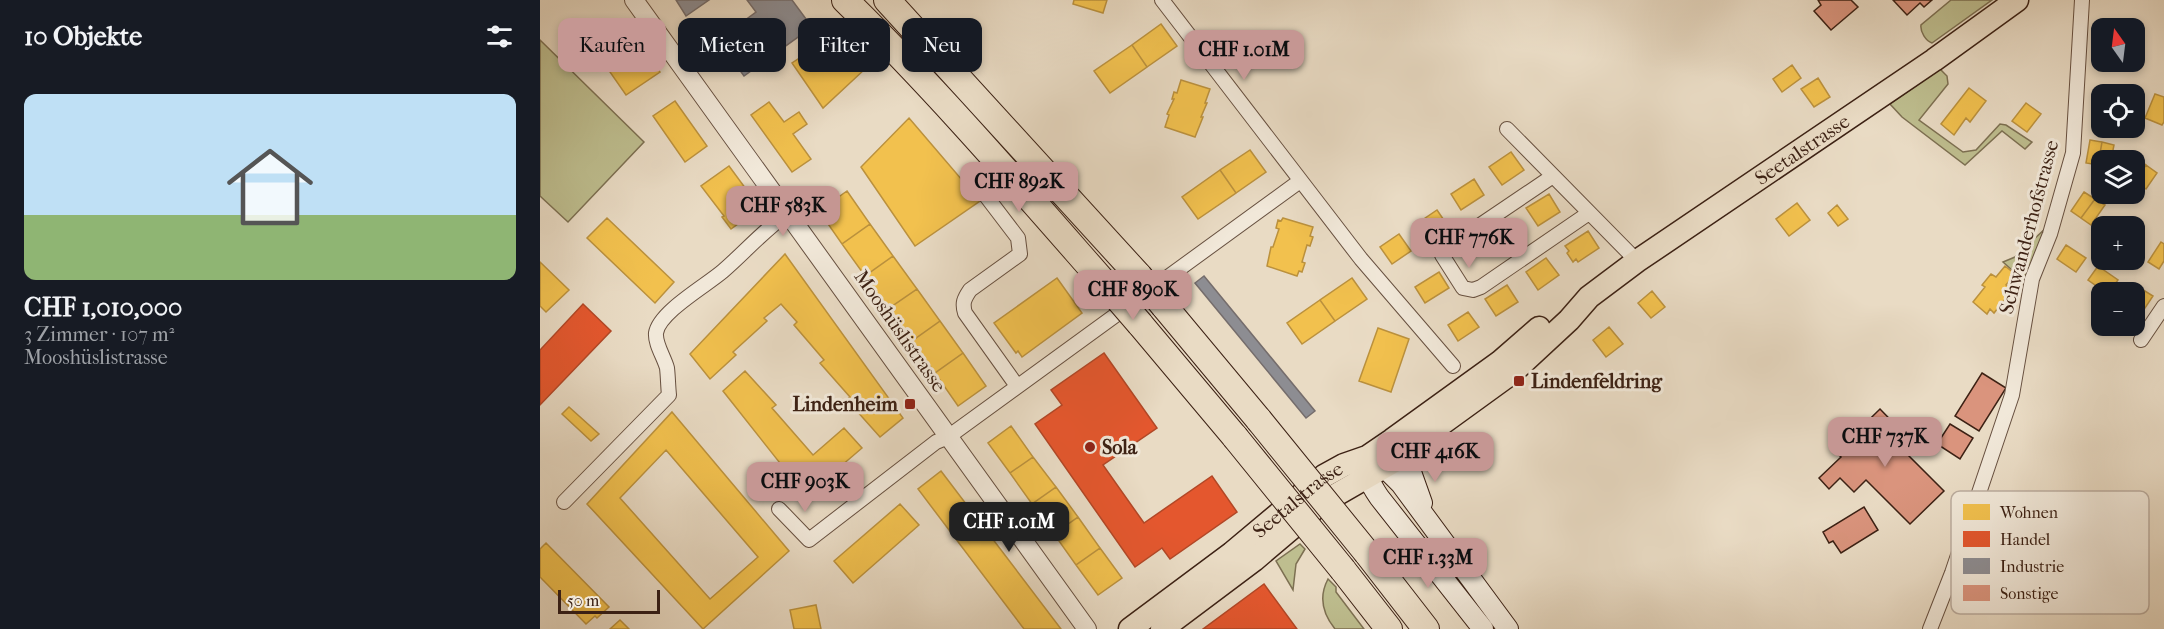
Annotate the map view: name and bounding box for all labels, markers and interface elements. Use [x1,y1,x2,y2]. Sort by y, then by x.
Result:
chip: Kaufen [558,18,666,72]
chip: Mieten [678,18,786,72]
chip: Filter [798,18,890,72]
chip: Neu [902,18,982,72]
north arrow [2091,18,2145,72]
map controls [2091,18,2145,336]
icon: filters [483,20,516,53]
text: 10 Objekte [24,21,142,52]
pin: CHF 1.01M [1175,30,1313,81]
text: CHF 1.01M [1198,38,1290,61]
button: locate [2091,84,2145,138]
street label: Seetalstrasse [1750,109,1854,189]
icon: home [216,133,324,241]
street label: Schwanderhofstrasse [1995,137,2063,316]
button: layers [2091,150,2145,204]
pin: CHF 892K [957,162,1081,213]
text: CHF 892K [974,170,1064,193]
pin: CHF 583K [721,186,845,237]
text: CHF 583K [740,194,826,217]
button: + [2091,216,2145,270]
pin: CHF 776K [1407,218,1531,269]
text: CHF 776K [1425,226,1513,249]
street label: Mooshüslistrasse [849,266,951,396]
pin: CHF 890K [1071,270,1195,321]
text: CHF 890K [1088,278,1178,301]
button: − [2091,282,2145,336]
text: CHF 1,010,000 [24,292,182,323]
text: 3 Zimmer · 107 m² [24,323,174,346]
text: Mooshüslistrasse [24,346,168,369]
place label: Lindenfeldring [1531,370,1663,393]
marker: Lindenfeldring [1512,374,1526,388]
place label: Lindenheim [793,393,898,416]
marker: Lindenheim [903,397,917,411]
pin: CHF 737K [1823,417,1947,468]
text: CHF 737K [1842,425,1928,448]
pin: CHF 416K [1373,432,1497,483]
place label: Sola [1102,436,1138,459]
marker: Sola [1083,440,1097,454]
text: CHF 416K [1391,440,1479,463]
street label: Seetalstrasse [1248,457,1347,542]
pin: CHF 903K [743,462,867,513]
text: CHF 903K [761,470,849,493]
legend [1951,491,2149,614]
pin: CHF 1.01M [940,502,1078,553]
text: Wohnen [1999,503,2059,522]
text: CHF 1.01M [963,510,1055,533]
text: Handel [2000,530,2051,549]
pin: CHF 1.33M [1359,538,1497,589]
text: CHF 1.33M [1383,546,1473,569]
text: Industrie [2000,557,2064,576]
text: Sonstige [2000,584,2058,603]
scale bar [558,587,660,614]
text: 50 m [567,591,599,610]

